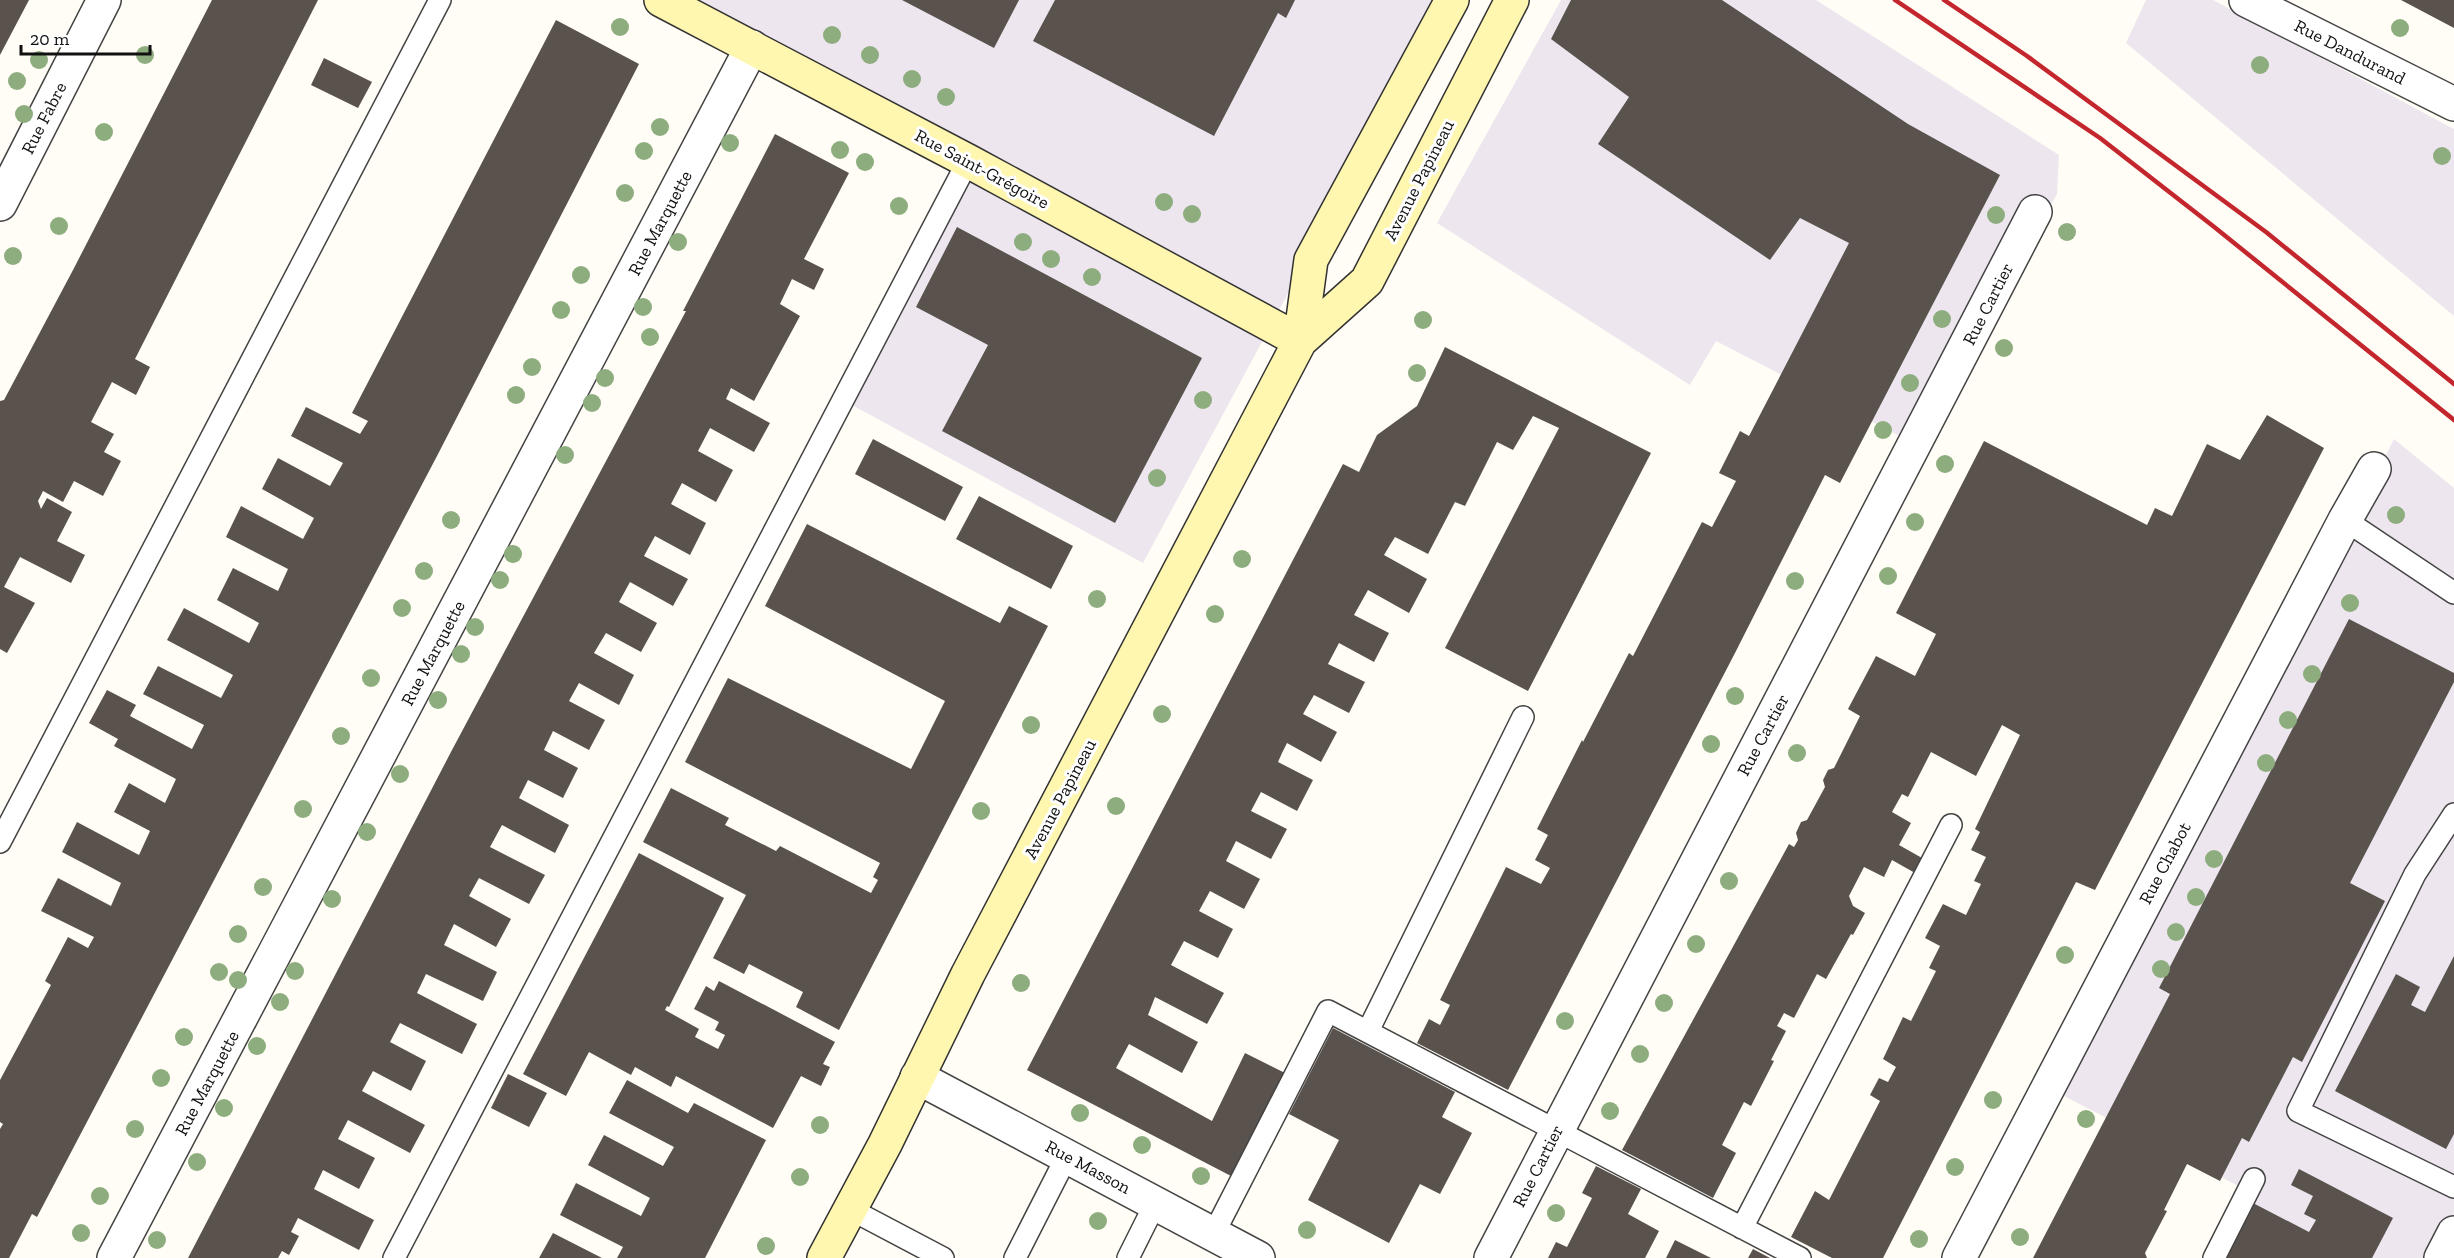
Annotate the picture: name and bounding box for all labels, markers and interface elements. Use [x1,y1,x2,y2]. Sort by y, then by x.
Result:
street label: Rue Dandurand [2291,15,2409,89]
scale bar [21,18,150,56]
text: 20 m [30,28,70,50]
street label: Rue Fabre [17,78,71,158]
street label: Avenue Papineau [1379,116,1459,244]
street label: Rue Saint-Grégoire [911,124,1053,214]
street label: Rue Marquette [623,167,697,279]
street label: Rue Cartier [1958,259,2018,349]
street label: Rue Marquette [396,597,470,709]
street label: Rue Cartier [1732,690,1794,780]
street label: Avenue Papineau [1019,735,1101,863]
street label: Rue Chabot [2134,818,2196,908]
street label: Rue Marquette [170,1027,244,1139]
street label: Rue Cartier [1508,1121,1568,1211]
street label: Rue Masson [1042,1135,1135,1199]

